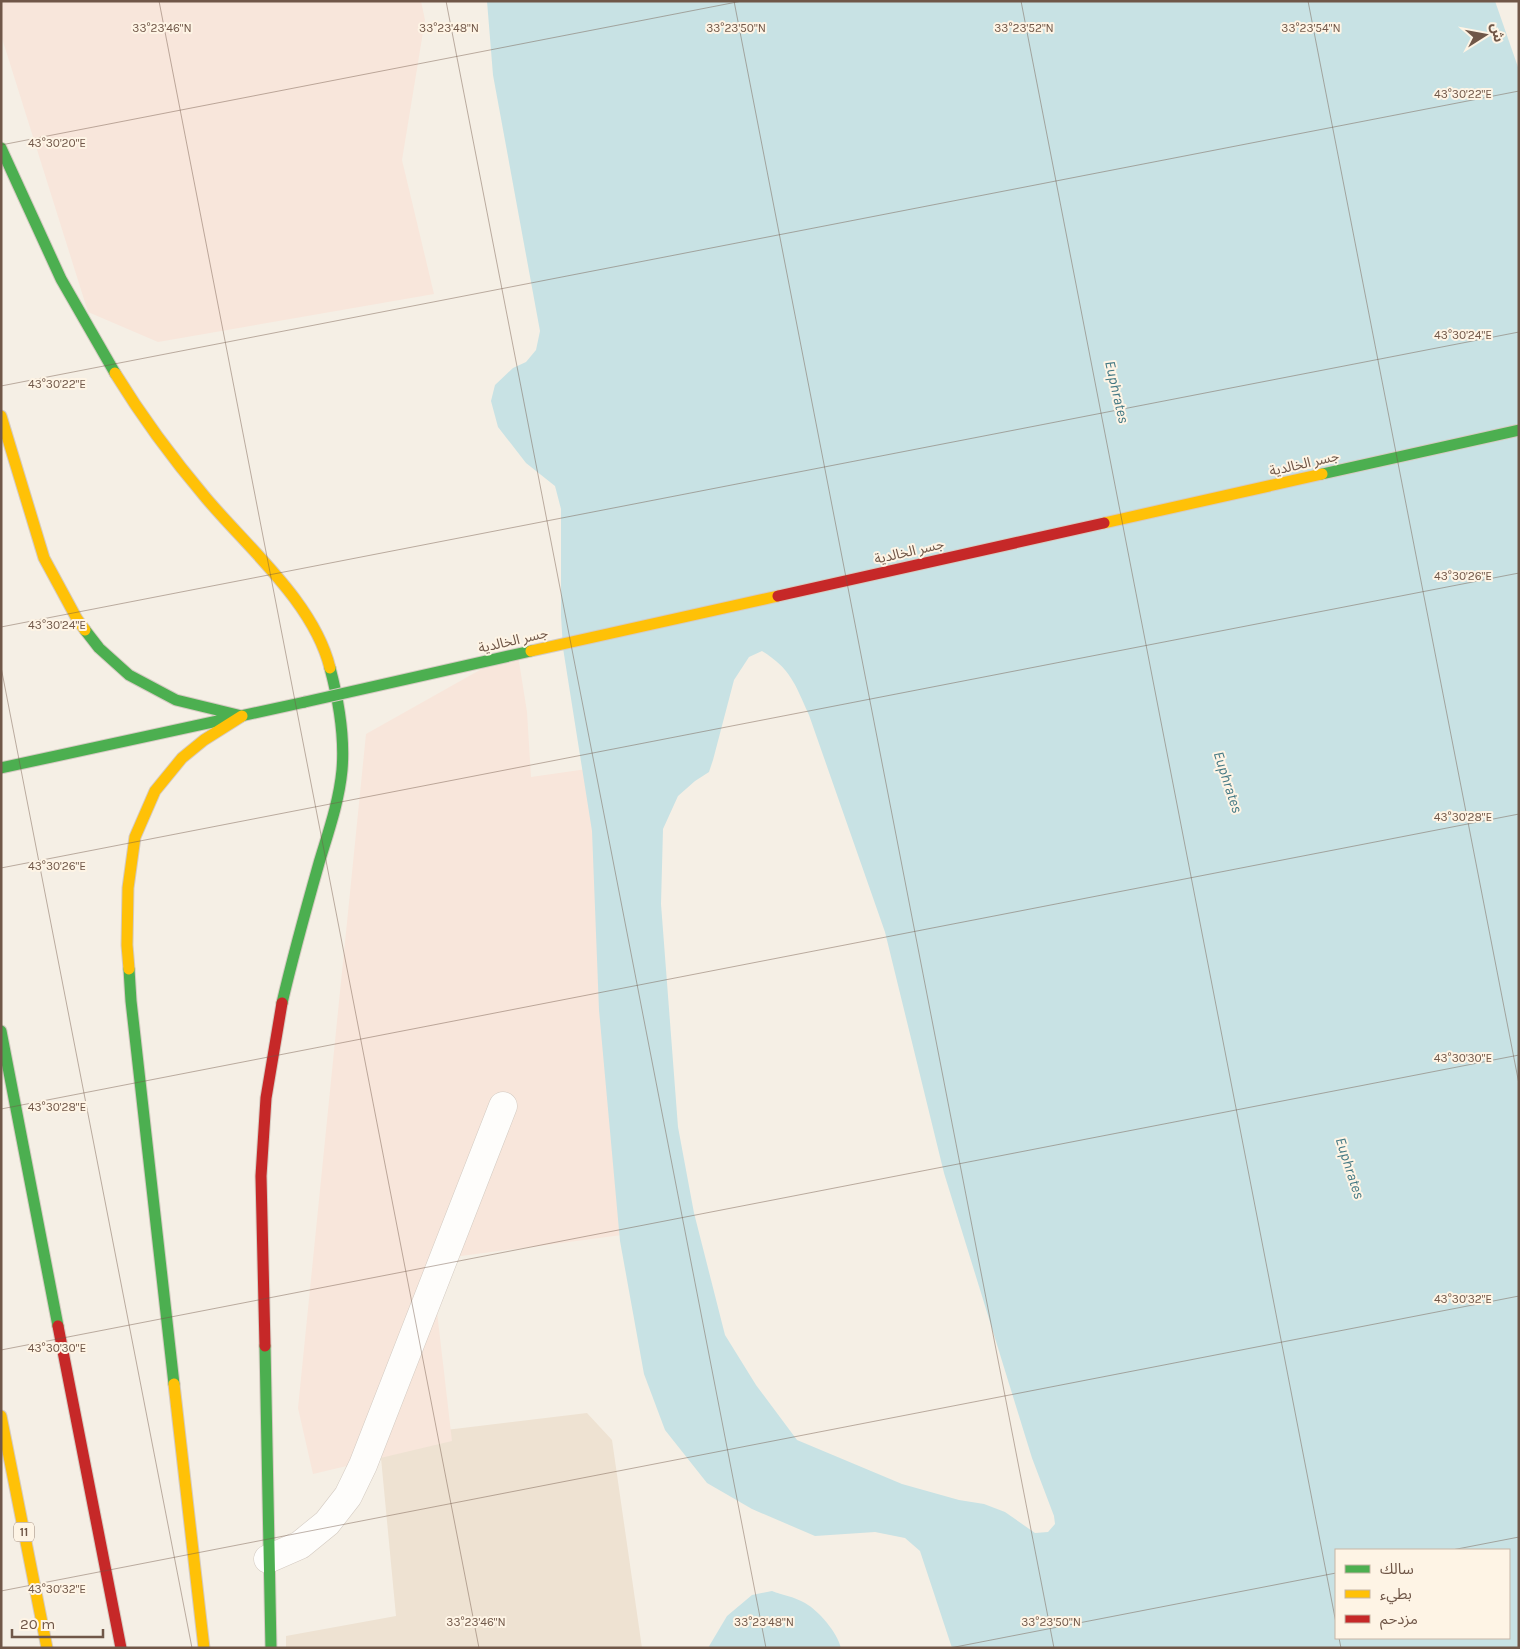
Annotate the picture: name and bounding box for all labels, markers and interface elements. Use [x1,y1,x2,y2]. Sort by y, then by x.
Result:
north arrow [1460,10,1510,60]
text: 33°23'46"N [132,21,192,35]
text: 33°23'48"N [419,21,479,35]
text: 33°23'50"N [706,21,766,35]
text: 33°23'52"N [994,21,1054,35]
text: 33°23'54"N [1281,21,1341,35]
text: ش [1487,22,1507,44]
text: 43°30'22"E [1434,87,1492,101]
text: 43°30'20"E [28,136,86,150]
text: 43°30'24"E [1434,328,1492,342]
water label: Euphrates [1101,359,1133,425]
text: 43°30'22"E [28,377,86,391]
street label: جسر الخالدية [1268,447,1341,480]
street label: جسر الخالدية [873,535,946,568]
text: 43°30'26"E [1434,569,1492,583]
text: 43°30'24"E [28,618,86,632]
street label: جسر الخالدية [477,624,550,657]
water label: Euphrates [1210,749,1246,815]
text: 43°30'28"E [1434,810,1492,824]
text: 43°30'26"E [28,859,86,873]
text: 43°30'30"E [1434,1051,1492,1065]
text: 43°30'28"E [28,1100,86,1114]
water label: Euphrates [1332,1135,1368,1201]
text: 43°30'32"E [1434,1292,1492,1306]
text: 43°30'30"E [28,1341,86,1355]
road number: 11 [14,1522,34,1541]
legend [1335,1549,1510,1639]
text: سالك [1380,1560,1414,1578]
text: 43°30'32"E [28,1582,86,1596]
text: بطيء [1380,1585,1412,1605]
scale bar [12,1606,104,1638]
text: مزدحم [1380,1610,1418,1630]
text: 20 m [20,1615,55,1633]
text: 33°23'46"N [446,1615,506,1629]
text: 33°23'48"N [734,1615,794,1629]
text: 33°23'50"N [1021,1615,1081,1629]

